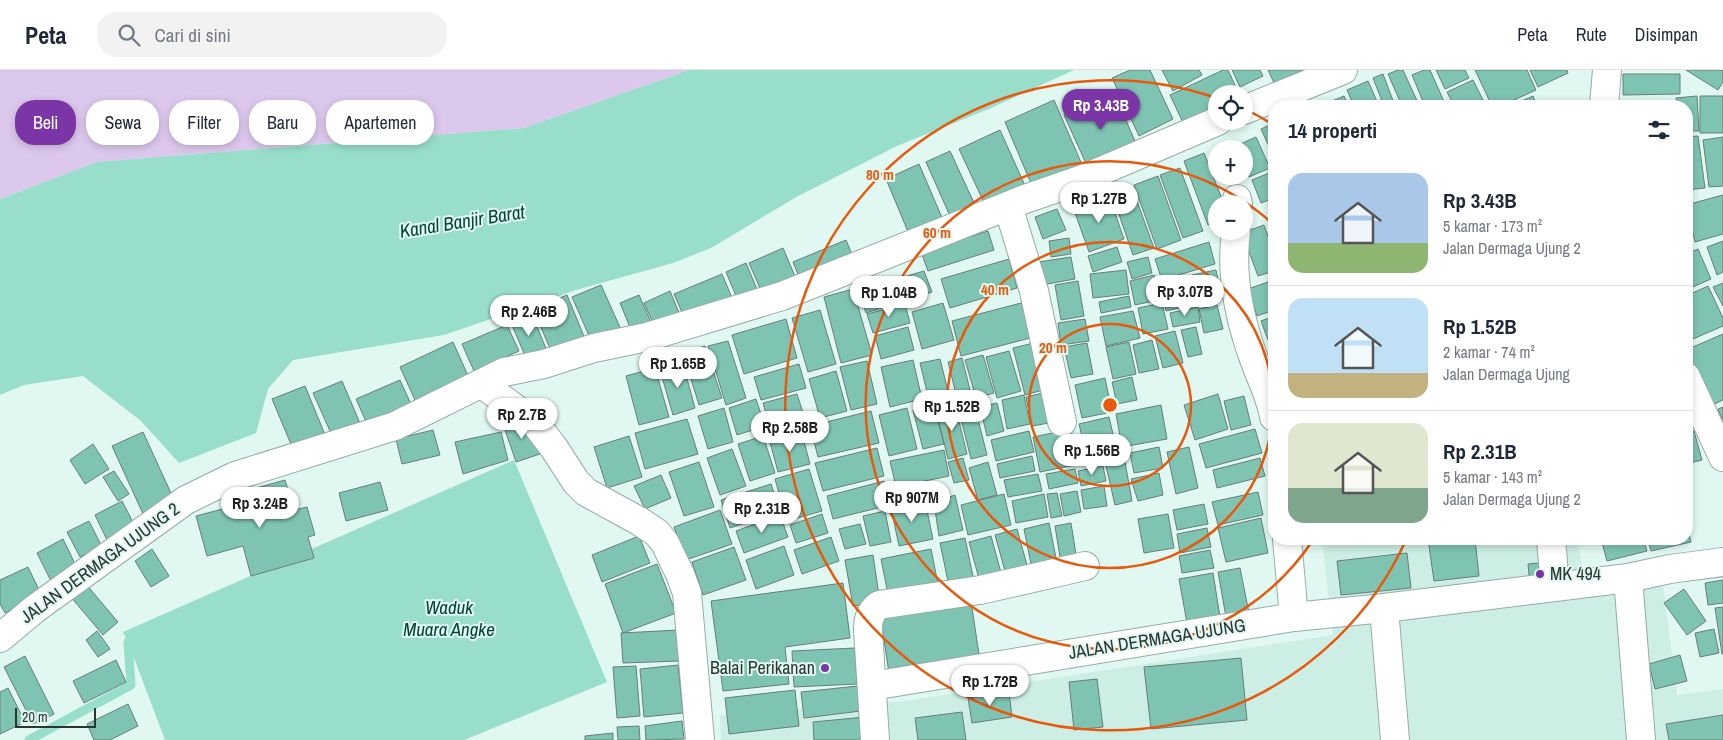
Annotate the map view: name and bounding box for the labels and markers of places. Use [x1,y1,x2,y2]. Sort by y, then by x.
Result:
pin: Rp 3.43B [1049,88,1153,131]
pin: Rp 1.27B [1047,182,1151,224]
pin: Rp 3.07B [1133,274,1237,317]
pin: Rp 1.04B [837,276,941,318]
pin: Rp 2.46B [477,294,581,337]
pin: Rp 1.65B [626,346,730,389]
pin: Rp 1.52B [900,390,1004,432]
centre of rings [1101,396,1119,414]
pin: Rp 2.7B [476,398,568,440]
pin: Rp 2.58B [738,410,842,453]
pin: Rp 1.56B [1040,434,1144,476]
pin: Rp 907M [866,480,958,523]
pin: Rp 3.24B [208,486,312,529]
pin: Rp 2.31B [710,492,814,534]
place label: MK 494 [1550,561,1601,586]
marker: MK 494 [1534,568,1546,580]
place label: Balai Perikanan [710,655,815,680]
marker: Balai Perikanan [819,662,831,674]
pin: Rp 1.72B [938,664,1042,707]

